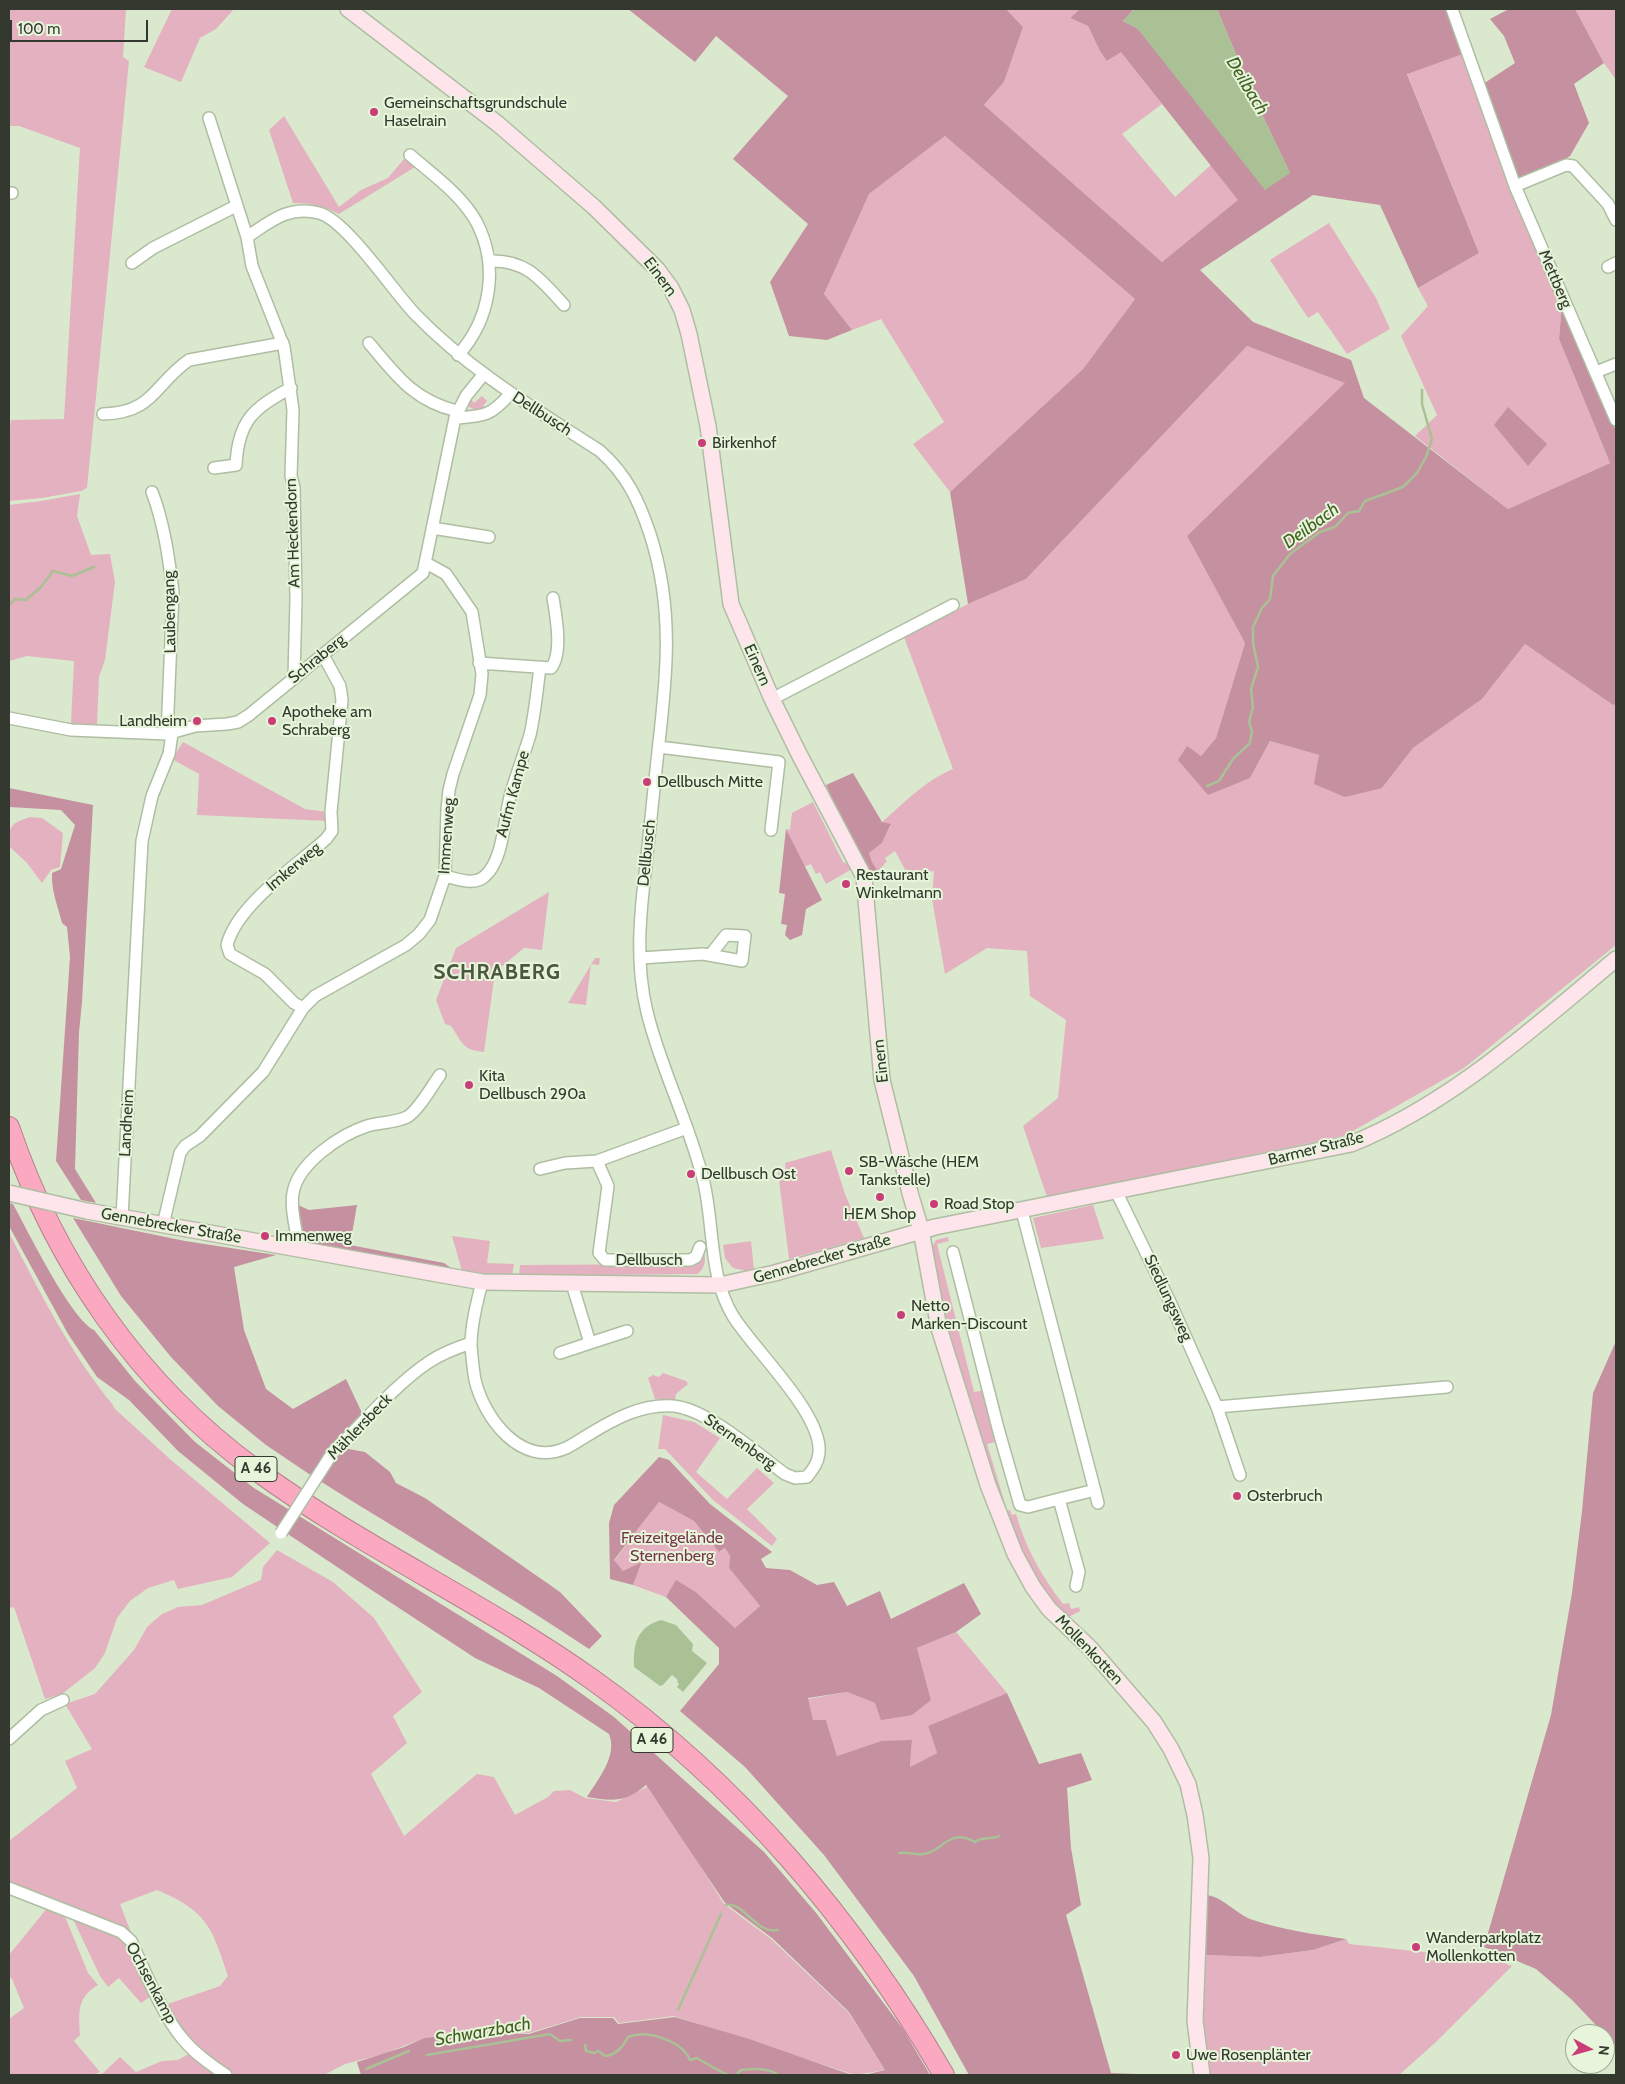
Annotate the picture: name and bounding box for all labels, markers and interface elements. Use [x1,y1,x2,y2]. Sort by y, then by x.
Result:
scale bar [12,10,150,42]
text: 100 m [18,20,60,38]
water label: Deilbach [1221,53,1273,119]
place label: Gemeinschaftsgrundschule Haselrain [384,93,567,131]
marker: Gemeinschaftsgrundschule Haselrain [368,106,380,118]
street label: Mettberg [1534,247,1576,311]
street label: Einern [639,254,681,300]
street label: Dellbusch [509,388,575,440]
place label: Birkenhof [712,433,777,453]
marker: Birkenhof [696,437,708,449]
street label: Am Heckendorn [281,478,305,588]
water label: Deilbach [1279,498,1343,554]
street label: Laubengang [160,571,180,653]
street label: Schraberg [285,630,349,688]
street label: Einern [739,641,775,689]
place label: Apotheke am Schraberg [282,702,372,740]
place label: Landheim [119,711,187,731]
marker: Landheim [191,715,203,727]
marker: Apotheke am Schraberg [266,715,278,727]
street label: Aufm Kampe [492,749,534,839]
place label: Dellbusch Mitte [657,772,763,792]
marker: Dellbusch Mitte [641,776,653,788]
street label: Immenweg [435,797,459,875]
street label: Dellbusch [634,819,660,887]
street label: Imkerweg [263,839,325,895]
place label: Restaurant Winkelmann [856,865,942,903]
marker: Restaurant Winkelmann [840,878,852,890]
district label: SCHRABERG [432,960,562,986]
street label: Einern [869,1038,893,1084]
place label: Kita Dellbusch 290a [479,1066,586,1104]
marker: Kita Dellbusch 290a [463,1079,475,1091]
street label: Landheim [116,1089,138,1157]
street label: Barmer Straße [1266,1128,1366,1170]
place label: SB-Wäsche (HEM Tankstelle) [859,1152,979,1190]
place label: Dellbusch Ost [701,1164,796,1184]
marker: SB-Wäsche (HEM Tankstelle) [843,1165,855,1177]
marker: Dellbusch Ost [685,1168,697,1180]
marker: HEM Shop [874,1191,886,1203]
place label: Road Stop [944,1194,1014,1214]
marker: Road Stop [928,1198,940,1210]
street label: Gennebrecker Straße [99,1204,243,1248]
place label: HEM Shop [844,1204,916,1224]
place label: Immenweg [275,1226,352,1246]
marker: Immenweg [259,1230,271,1242]
street label: Gennebrecker Straße [751,1230,893,1288]
street label: Dellbusch [615,1250,683,1270]
street label: Siedlungsweg [1140,1252,1196,1344]
place label: Netto Marken-Discount [911,1296,1027,1334]
marker: Netto Marken-Discount [895,1309,907,1321]
street label: Mählersbeck [324,1390,396,1464]
street label: Sternenberg [700,1410,780,1474]
road number: A 46 [235,1456,277,1482]
place label: Osterbruch [1247,1486,1323,1506]
marker: Osterbruch [1231,1490,1243,1502]
park label: Freizeitgelände Sternenberg [621,1528,723,1566]
street label: Mollenkotten [1051,1611,1127,1689]
road number: A 46 [631,1728,673,1752]
place label: Wanderparkplatz Mollenkotten [1426,1928,1541,1966]
street label: Ochsenkamp [121,1939,181,2027]
marker: Wanderparkplatz Mollenkotten [1410,1941,1422,1953]
water label: Schwarzbach [434,2013,532,2051]
north arrow [1565,2024,1615,2074]
place label: Uwe Rosenplänter [1186,2045,1310,2065]
text: N [1594,2045,1613,2056]
marker: Uwe Rosenplänter [1170,2049,1182,2061]

